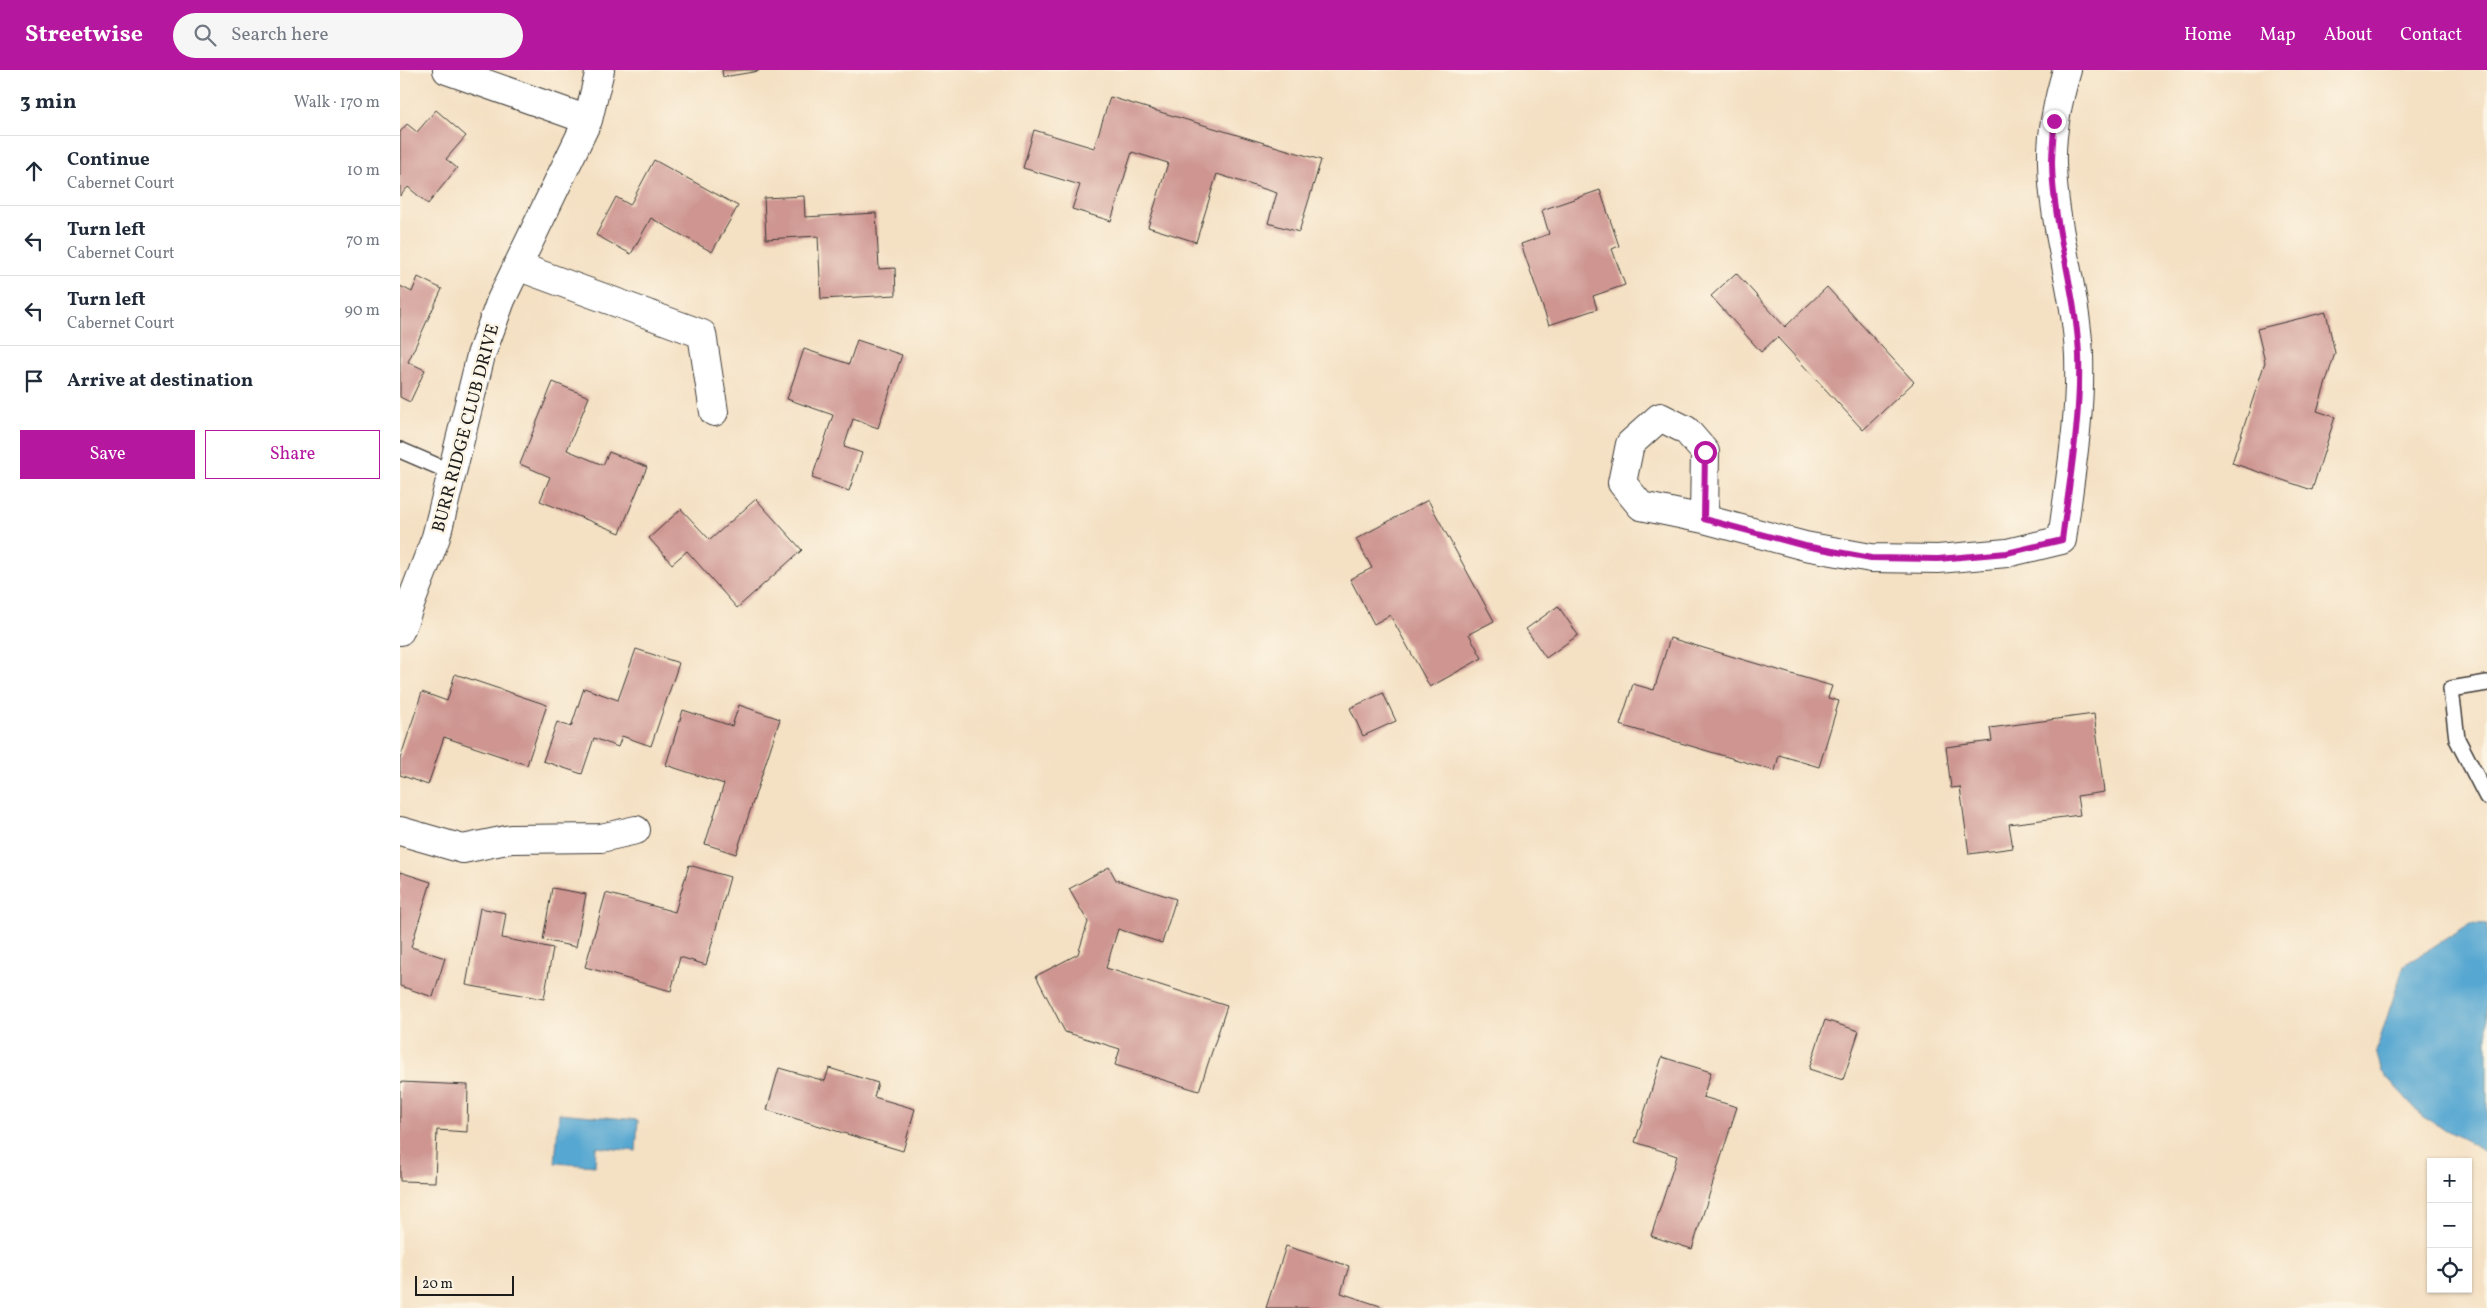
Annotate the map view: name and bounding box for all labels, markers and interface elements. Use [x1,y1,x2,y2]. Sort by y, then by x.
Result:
search box [173,13,523,58]
text: Streetwise [25,18,143,52]
icon: search [191,21,219,49]
text: Search here [231,22,328,48]
text: Home [2184,23,2232,48]
text: Map [2260,23,2296,48]
text: About [2324,23,2372,48]
text: Contact [2400,23,2462,48]
text: 3 min [20,88,76,117]
text: Walk · 170 m [294,92,380,114]
route end [2043,110,2066,133]
text: Continue [67,147,150,173]
icon: ahead [20,157,48,185]
text: 10 m [347,160,380,182]
text: Cabernet Court [67,173,175,195]
text: Turn left [67,217,146,243]
icon: left [20,227,48,255]
text: 70 m [346,230,380,252]
text: Cabernet Court [67,243,175,265]
text: Turn left [67,287,146,313]
icon: left [20,297,48,325]
text: 90 m [344,300,380,322]
text: Cabernet Court [67,313,175,335]
street label: BURR RIDGE CLUB DRIVE [427,321,506,535]
icon: arrive [20,367,48,395]
text: Arrive at destination [67,368,253,394]
button: Save [20,430,195,479]
button: Share [205,430,380,479]
route start [1694,441,1717,464]
map controls [2427,1158,2472,1293]
button: + [2427,1158,2472,1203]
button: − [2427,1203,2472,1248]
button: locate [2427,1248,2472,1293]
scale bar [415,1273,514,1296]
text: 20 m [422,1275,453,1294]

